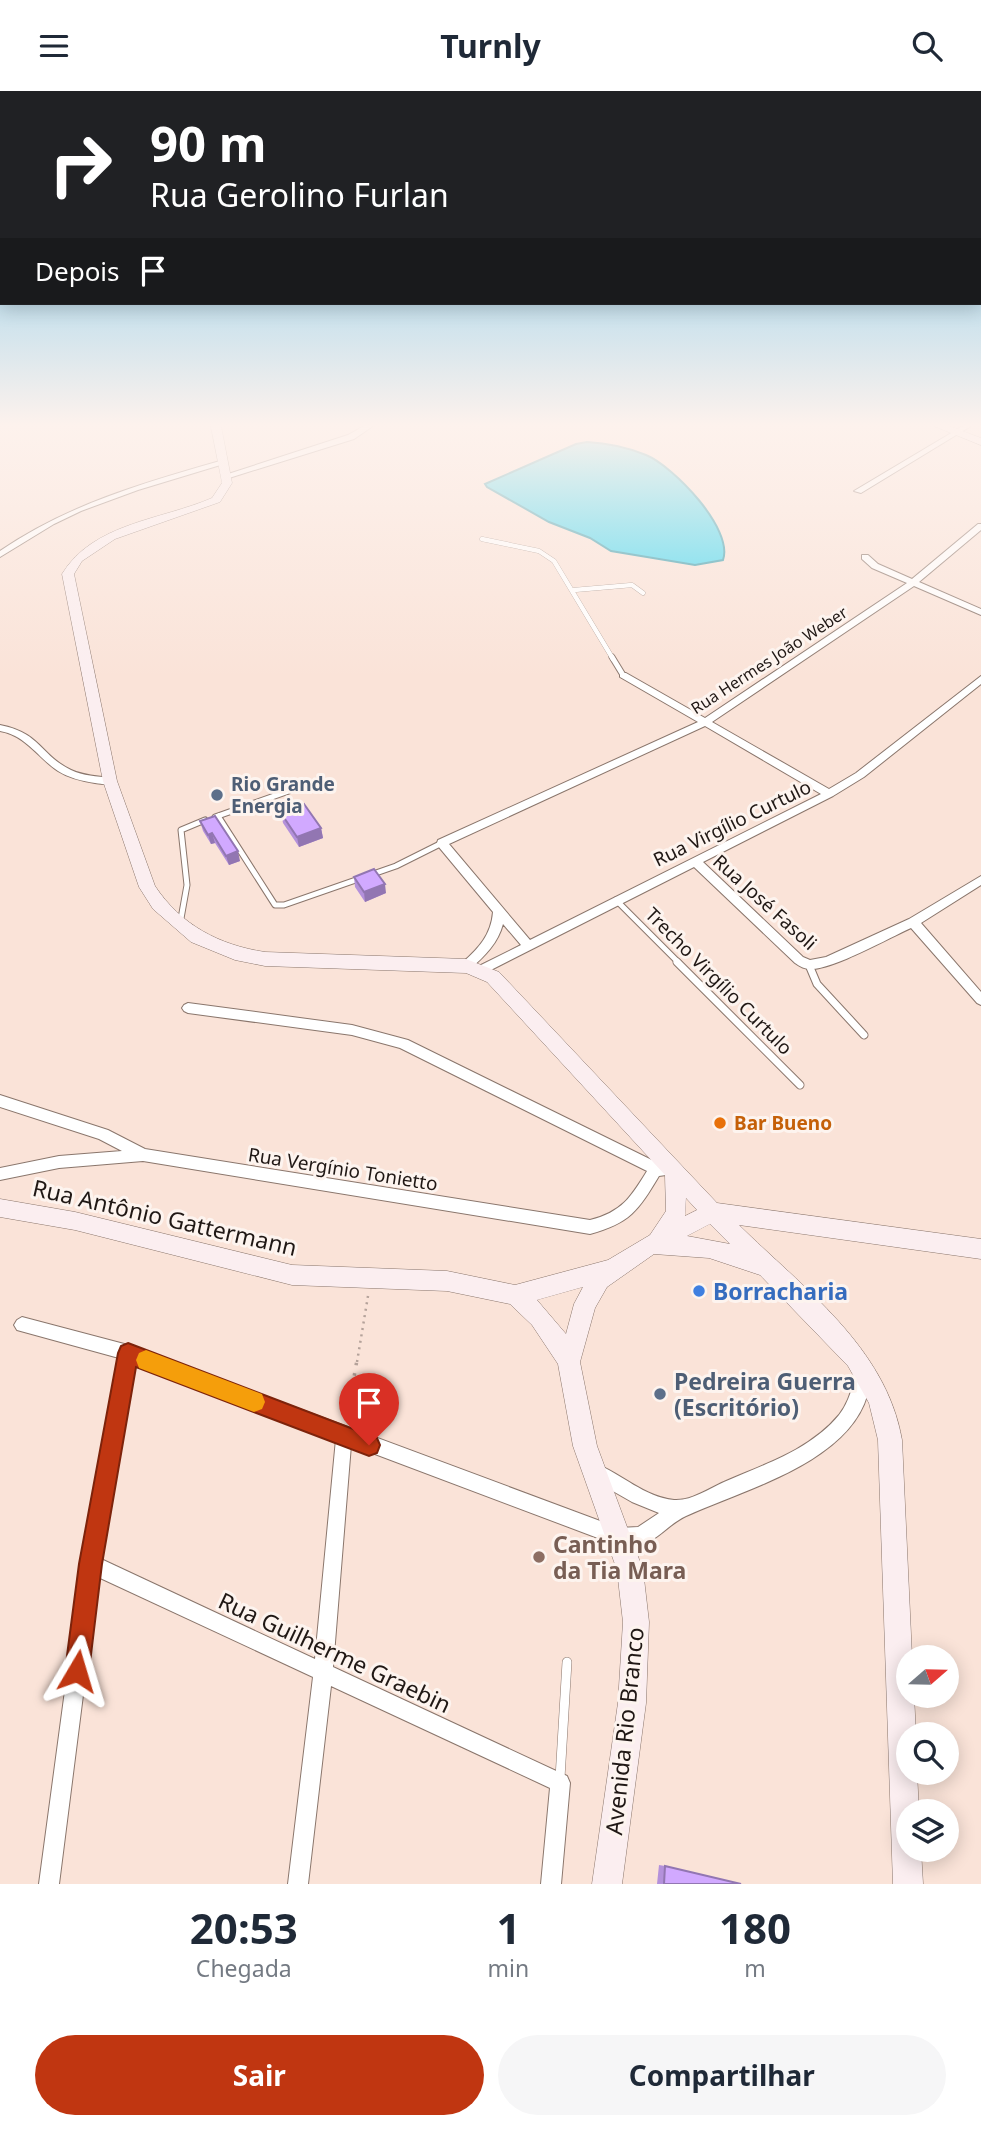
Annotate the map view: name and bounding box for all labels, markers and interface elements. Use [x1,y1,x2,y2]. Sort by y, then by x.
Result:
text: Turnly [440,24,541,67]
icon: menu [35,27,73,65]
icon: search [908,27,946,65]
text: 90 m [150,110,267,176]
icon: right [35,119,126,210]
text: Rua Gerolino Furlan [150,173,449,216]
icon: arrive [134,252,172,290]
text: Depois [35,253,120,289]
street label: Rua Hermes João Weber [687,601,852,719]
place label: Rio Grande Energia [231,771,335,819]
street label: Rua Virgílio Curtulo [649,773,815,873]
marker: Rio Grande Energia [209,787,225,803]
street label: Rua José Fasoli [707,848,823,956]
street label: Trecho Virgílio Curtulo [640,902,798,1060]
place label: Bar Bueno [734,1110,832,1136]
marker: Bar Bueno [712,1115,728,1131]
street label: Rua Vergínio Tonietto [246,1141,440,1197]
street label: Rua Antônio Gattermann [30,1171,300,1263]
place label: Borracharia [713,1275,848,1307]
marker: Borracharia [691,1283,707,1299]
place label: Pedreira Guerra (Escritório) [674,1365,856,1423]
pin [339,1373,399,1445]
icon: arrive [350,1384,388,1422]
marker: Pedreira Guerra (Escritório) [652,1386,668,1402]
place label: Cantinho da Tia Mara [553,1528,686,1586]
marker: Cantinho da Tia Mara [531,1549,547,1565]
street label: Rua Guilherme Graebin [213,1584,457,1720]
street label: Avenida Rio Branco [597,1626,651,1836]
position arrow [40,1634,114,1708]
north arrow [896,1645,959,1708]
map controls [896,1645,959,1862]
button: search [896,1722,959,1785]
button: layers [896,1799,959,1862]
text: 20:53 [190,1899,298,1956]
text: 1 [496,1899,520,1956]
text: 180 [719,1899,791,1956]
text: Chegada [196,1952,292,1984]
text: min [488,1952,529,1984]
text: m [744,1952,766,1984]
button: Sair [35,2035,484,2115]
button: Compartilhar [498,2035,946,2115]

